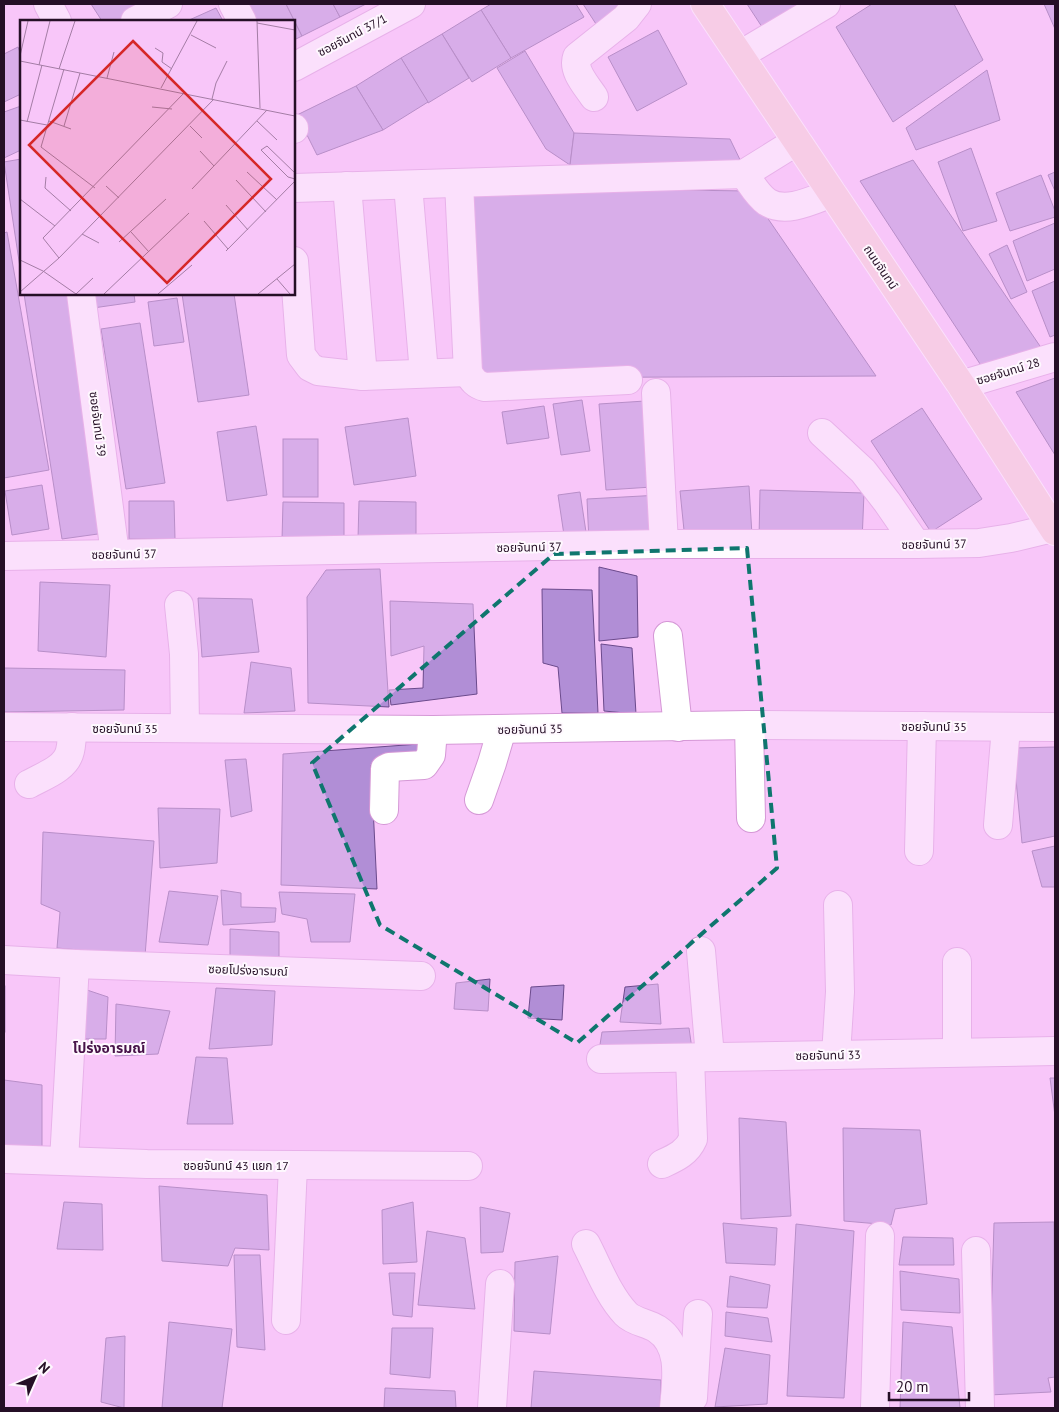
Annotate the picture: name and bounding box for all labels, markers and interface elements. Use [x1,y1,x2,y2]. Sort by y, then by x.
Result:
street label: ซอยจันทน์ 37/1 [315,10,389,60]
inset map [20,20,295,295]
street label: ถนนจันทน์ [861,242,901,292]
street label: ซอยจันทน์ 28 [975,354,1041,388]
street label: ซอยจันทน์ 39 [87,391,109,457]
street label: ซอยจันทน์ 37 [901,536,967,552]
street label: ซอยจันทน์ 37 [496,539,562,555]
street label: ซอยจันทน์ 37 [91,546,157,562]
street label: ซอยจันทน์ 35 [901,719,967,734]
street label: ซอยจันทน์ 35 [92,721,158,736]
street label: ซอยจันทน์ 35 [497,721,563,737]
street label: ซอยโปร่งอารมณ์ [208,961,288,979]
district label: โปร่งอารมณ์ [73,1039,145,1057]
street label: ซอยจันทน์ 33 [795,1047,861,1063]
street label: ซอยจันทน์ 43 แยก 17 [183,1158,289,1173]
north arrow [10,1352,60,1402]
text: N [35,1358,54,1377]
scale bar [889,1370,969,1402]
text: 20 m [896,1377,929,1396]

